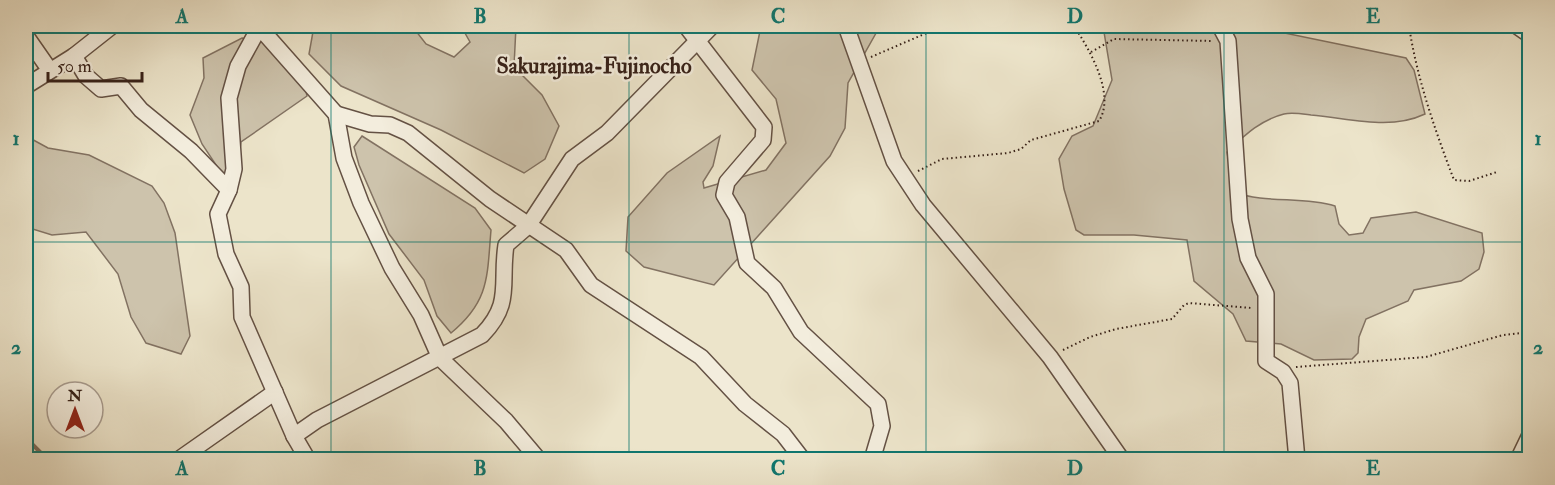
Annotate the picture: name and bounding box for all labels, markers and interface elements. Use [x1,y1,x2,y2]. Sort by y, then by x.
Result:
text: A [175,4,189,29]
text: B [473,4,487,29]
text: C [771,4,785,29]
text: D [1067,4,1083,29]
text: E [1366,4,1381,29]
scale bar [48,45,142,83]
district label: Sakurajima-Fujinocho [496,52,692,80]
text: 50 m [57,55,92,78]
text: 1 [12,126,20,151]
text: 1 [1534,126,1542,151]
text: 2 [11,335,21,360]
text: 2 [1533,335,1543,360]
north arrow [45,380,105,440]
text: N [67,386,83,406]
text: A [175,456,189,481]
text: B [473,456,487,481]
text: C [771,456,785,481]
text: D [1067,456,1083,481]
text: E [1366,456,1381,481]

